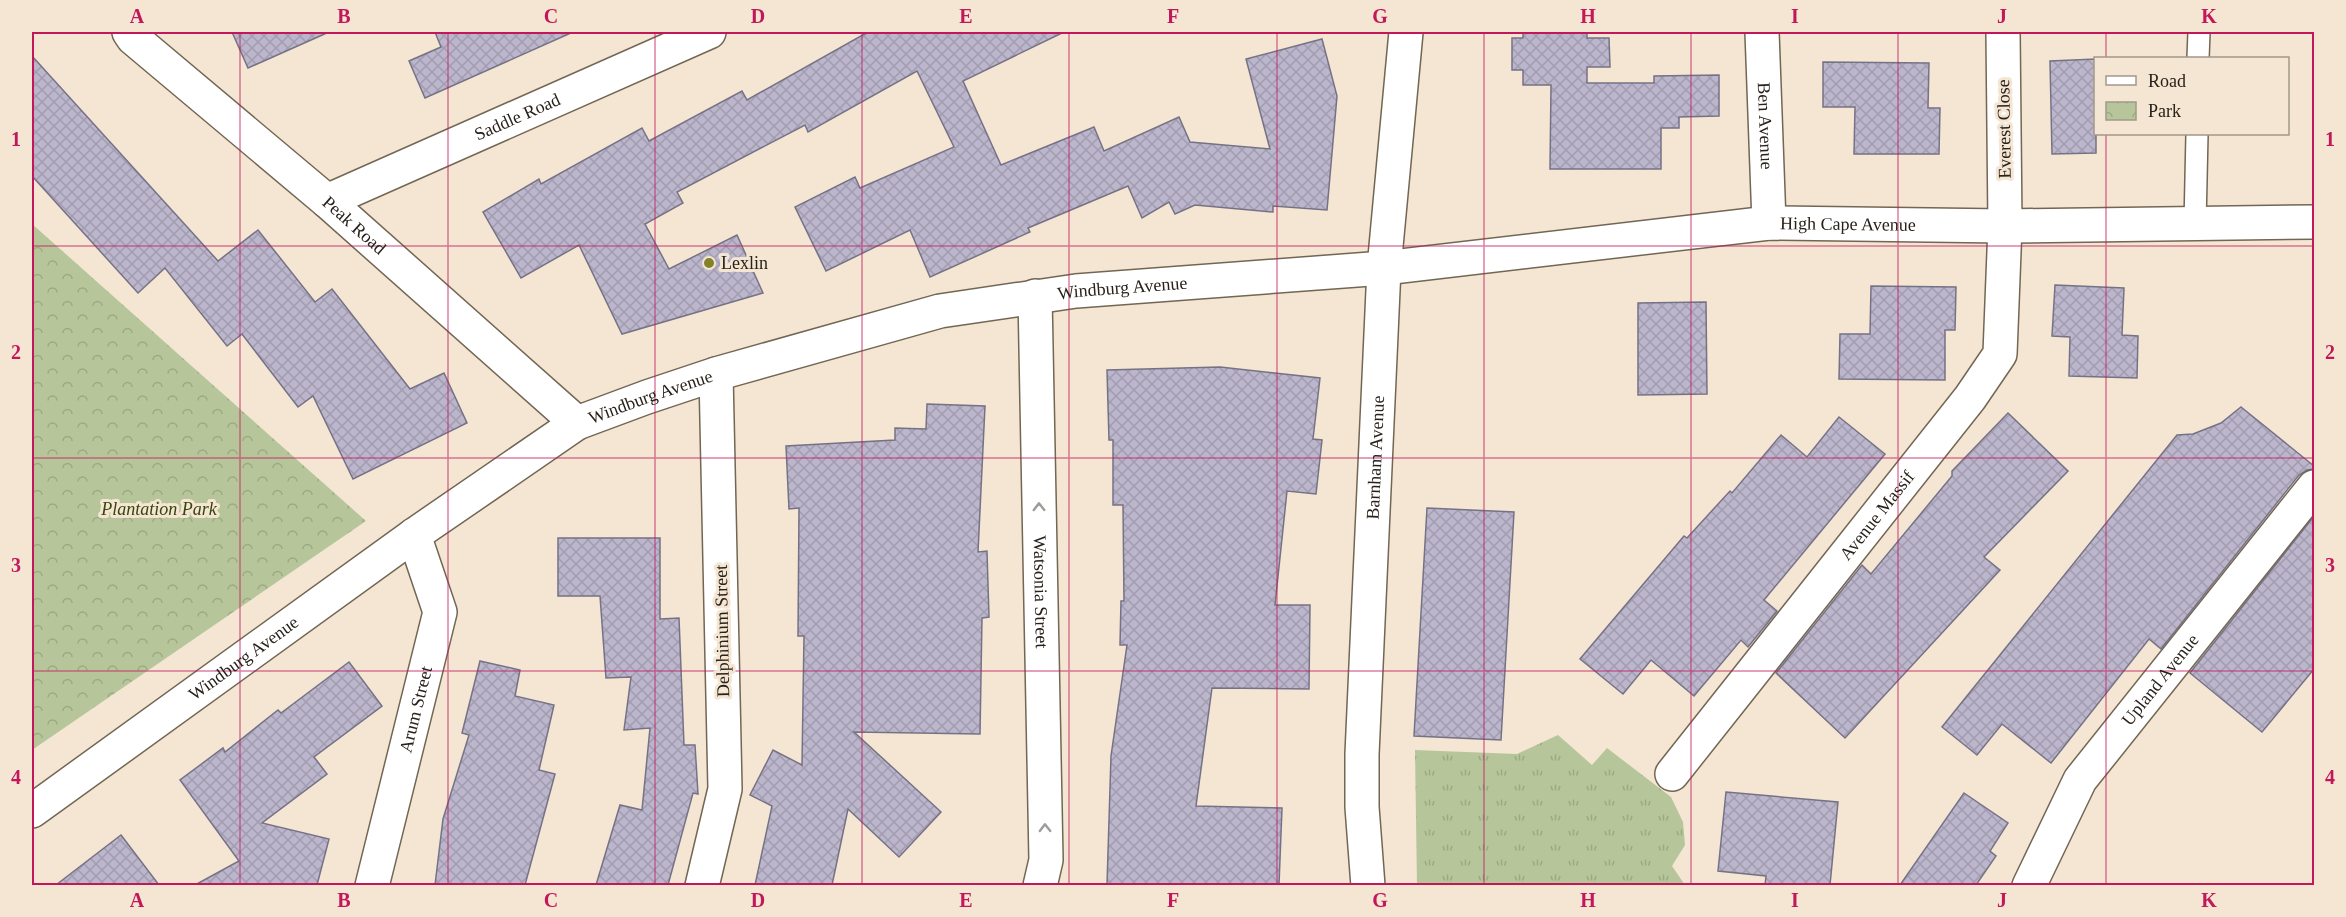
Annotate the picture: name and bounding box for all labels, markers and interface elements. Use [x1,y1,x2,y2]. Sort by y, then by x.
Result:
text: A [130,5,145,27]
text: B [337,5,351,27]
text: C [544,5,558,27]
text: D [751,5,765,27]
text: E [959,5,973,27]
text: F [1167,5,1179,27]
text: G [1372,5,1388,27]
text: H [1580,5,1596,27]
text: I [1791,5,1799,27]
text: J [1997,5,2007,27]
text: K [2201,5,2217,27]
legend [2094,57,2289,135]
text: Road [2148,71,2186,91]
street label: Everest Close [1993,79,2015,179]
street label: Ben Avenue [1754,82,1777,170]
street label: Saddle Road [471,89,563,145]
text: Park [2148,101,2181,121]
text: 1 [11,128,21,150]
text: 1 [2325,128,2335,150]
street label: Peak Road [319,192,390,258]
street label: High Cape Avenue [1780,213,1916,235]
place label: Lexlin [721,253,768,273]
marker: Lexlin [702,256,716,270]
street label: Windburg Avenue [1056,273,1188,304]
text: 2 [11,341,21,363]
text: 2 [2325,341,2335,363]
street label: Windburg Avenue [586,366,715,428]
street label: Barnham Avenue [1363,395,1388,520]
street label: Avenue Massif [1836,467,1918,564]
park label: Plantation Park [100,499,218,519]
one-way arrow [1033,502,1045,511]
street label: Watsonia Street [1030,535,1052,649]
text: 3 [11,554,21,576]
text: 3 [2325,554,2335,576]
street label: Delphinium Street [711,565,733,697]
street label: Windburg Avenue [185,612,302,704]
street label: Upland Avenue [2118,630,2203,729]
street label: Arum Street [395,664,436,755]
text: 4 [11,766,21,788]
text: 4 [2325,766,2335,788]
one-way arrow [1039,823,1051,832]
text: A [130,889,145,911]
text: B [337,889,351,911]
text: C [544,889,558,911]
text: D [751,889,765,911]
text: E [959,889,973,911]
text: F [1167,889,1179,911]
text: G [1372,889,1388,911]
text: H [1580,889,1596,911]
text: I [1791,889,1799,911]
text: J [1997,889,2007,911]
text: K [2201,889,2217,911]

